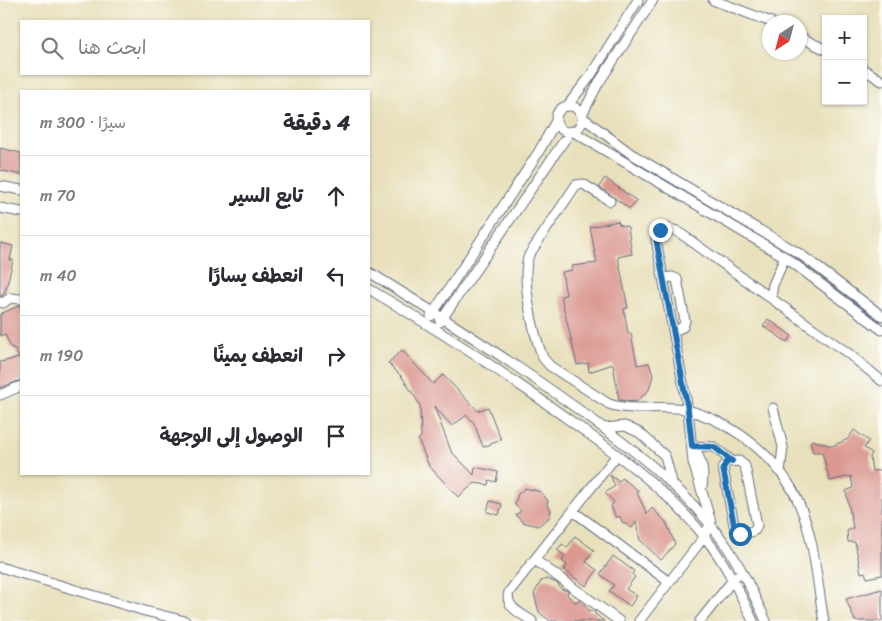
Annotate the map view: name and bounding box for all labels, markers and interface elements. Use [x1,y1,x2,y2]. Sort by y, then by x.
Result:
north arrow [762,15,807,60]
map controls [822,15,867,105]
button: + [822,15,867,60]
search box [20,20,370,75]
text: ابحث هنا [78,31,146,64]
icon: search [38,34,66,62]
button: − [822,60,867,105]
text: 4 دقيقة [283,104,350,142]
text: سيرًا · 300 m [40,108,126,137]
text: تابع السير [230,179,303,212]
text: 70 m [40,181,76,210]
icon: ahead [322,182,350,210]
route end [649,219,672,242]
text: انعطف يسارًا [208,259,303,292]
text: 40 m [40,261,77,290]
icon: left [322,262,350,290]
text: انعطف يمينًا [213,339,303,372]
text: 190 m [40,341,83,370]
icon: right [322,342,350,370]
text: الوصول إلى الوجهة [160,419,303,452]
icon: arrive [322,422,350,450]
route start [729,523,752,546]

